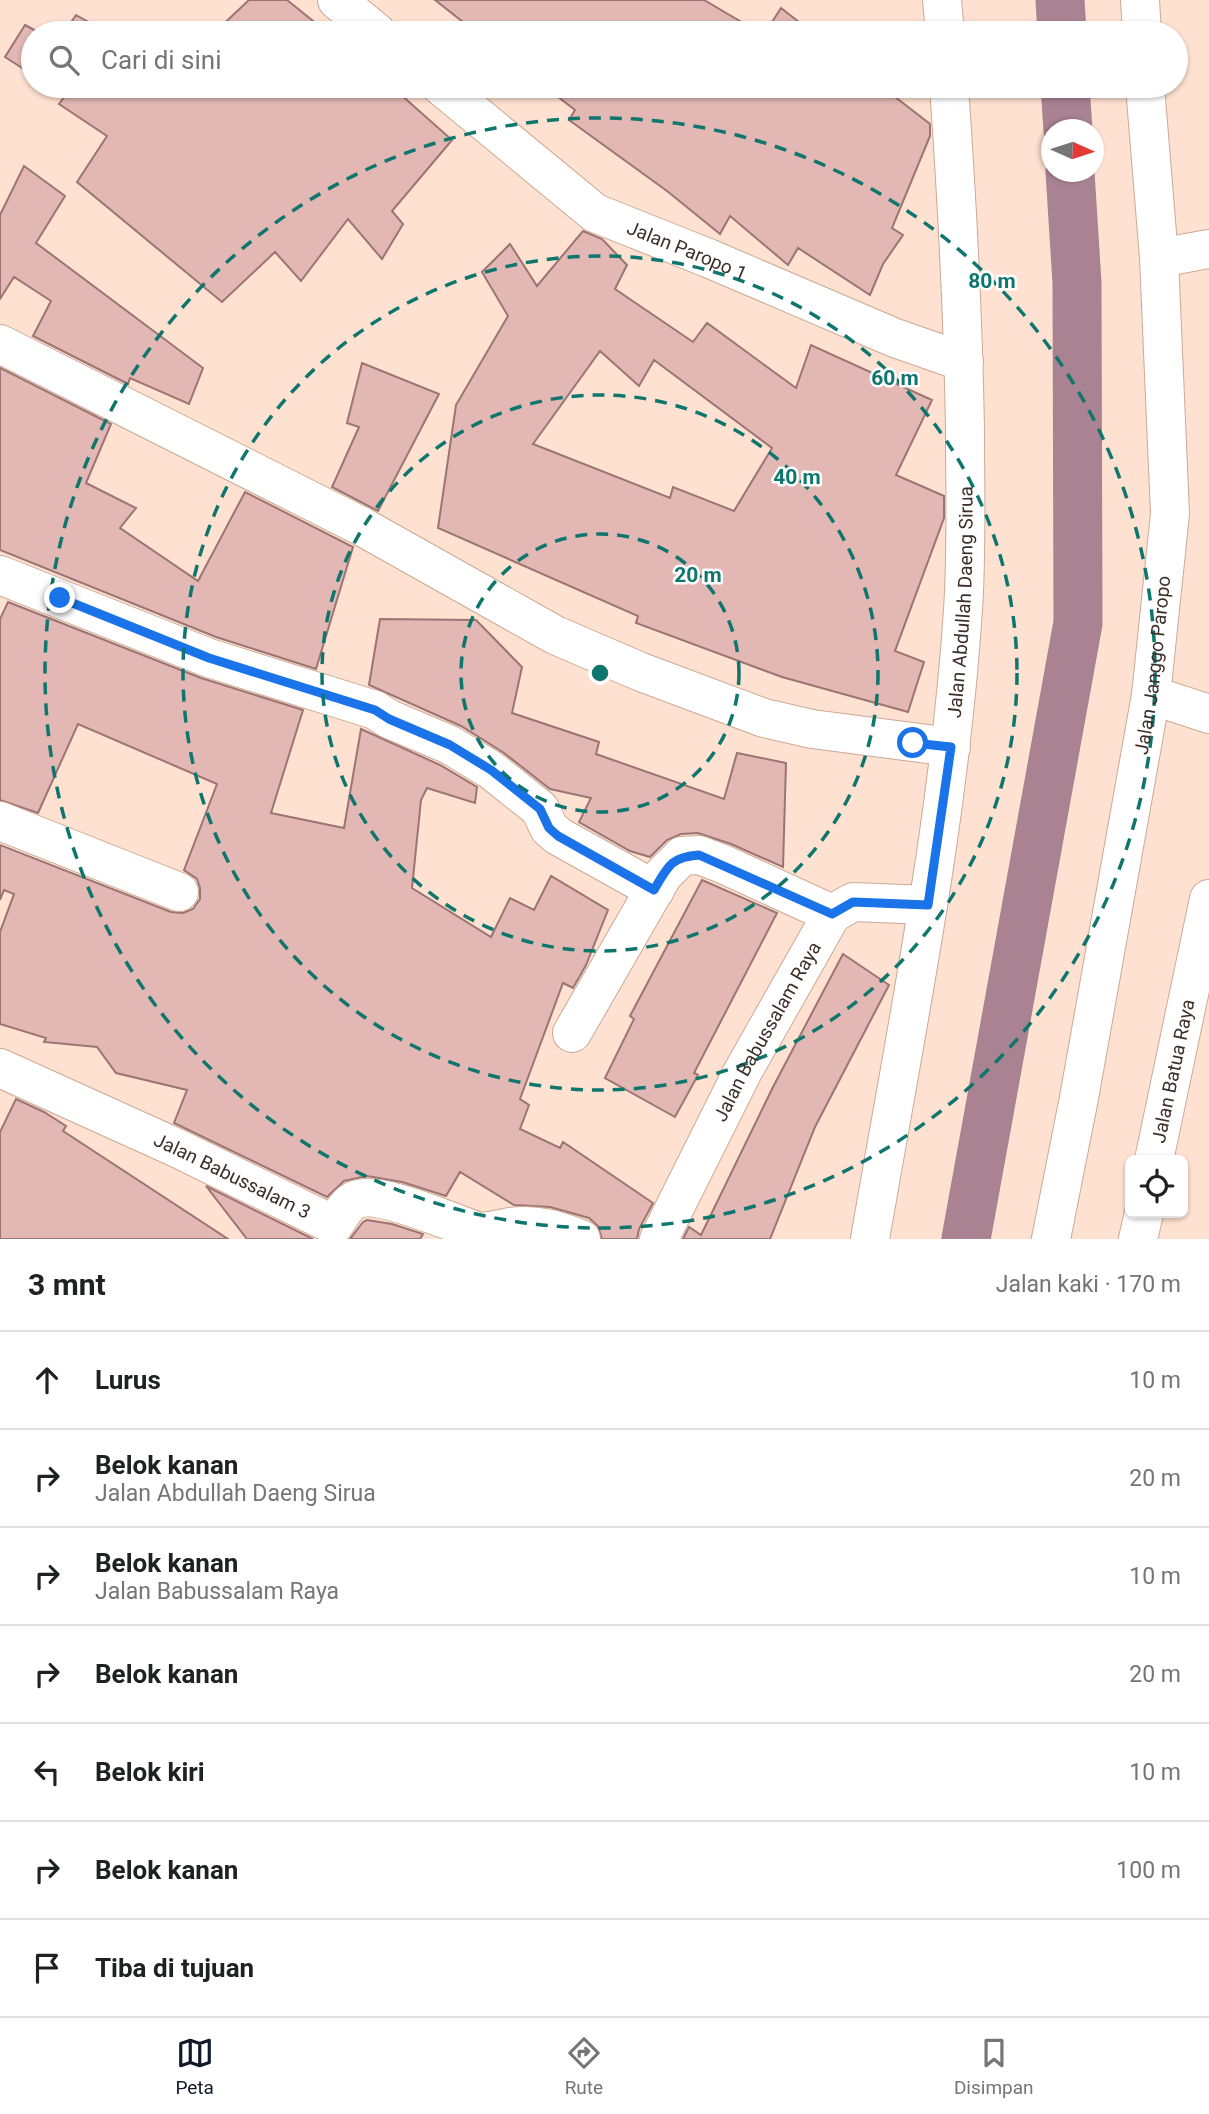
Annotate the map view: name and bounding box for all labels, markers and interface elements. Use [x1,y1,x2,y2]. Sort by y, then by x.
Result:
search box [21,21,1188,98]
icon: search [45,41,83,79]
text: Cari di sini [101,45,222,75]
north arrow [1041,119,1104,182]
street label: Jalan Paropo 1 [624,216,751,285]
text: 80 m [968,269,1016,293]
text: 60 m [871,366,919,390]
text: 40 m [773,465,821,489]
street label: Jalan Abdullah Daeng Sirua [942,486,977,719]
text: 20 m [674,563,722,587]
street label: Jalan Janggo Paropo [1129,575,1175,756]
route end [44,582,75,613]
centre of rings [588,661,612,685]
route start [897,727,928,758]
street label: Jalan Babussalam Raya [708,937,826,1125]
street label: Jalan Batua Raya [1146,997,1199,1145]
street label: Jalan Babussalam 3 [150,1128,314,1223]
map controls [1125,1155,1188,1218]
button: locate [1125,1155,1188,1218]
text: 3 mnt [28,1267,106,1302]
text: Jalan kaki · 170 m [996,1271,1181,1298]
icon: ahead [28,1361,66,1399]
text: Lurus [95,1365,161,1395]
text: 10 m [1129,1367,1181,1394]
text: Belok kanan [95,1450,238,1480]
icon: right [28,1459,66,1497]
text: 20 m [1129,1465,1181,1492]
text: Jalan Abdullah Daeng Sirua [95,1480,376,1507]
text: Belok kanan [95,1548,238,1578]
icon: right [28,1557,66,1595]
text: 10 m [1129,1563,1181,1590]
text: Jalan Babussalam Raya [95,1578,339,1605]
icon: right [28,1655,66,1693]
text: Belok kanan [95,1659,238,1689]
text: 20 m [1129,1661,1181,1688]
icon: left [28,1753,66,1791]
text: Belok kiri [95,1757,205,1787]
text: 10 m [1129,1759,1181,1786]
icon: right [28,1851,66,1889]
text: Belok kanan [95,1855,238,1885]
text: 100 m [1116,1857,1181,1884]
icon: arrive [28,1949,66,1987]
text: Tiba di tujuan [95,1953,254,1983]
tab: Peta [175,2034,214,2099]
tab: Rute [565,2034,603,2099]
tab: Disimpan [954,2034,1034,2099]

